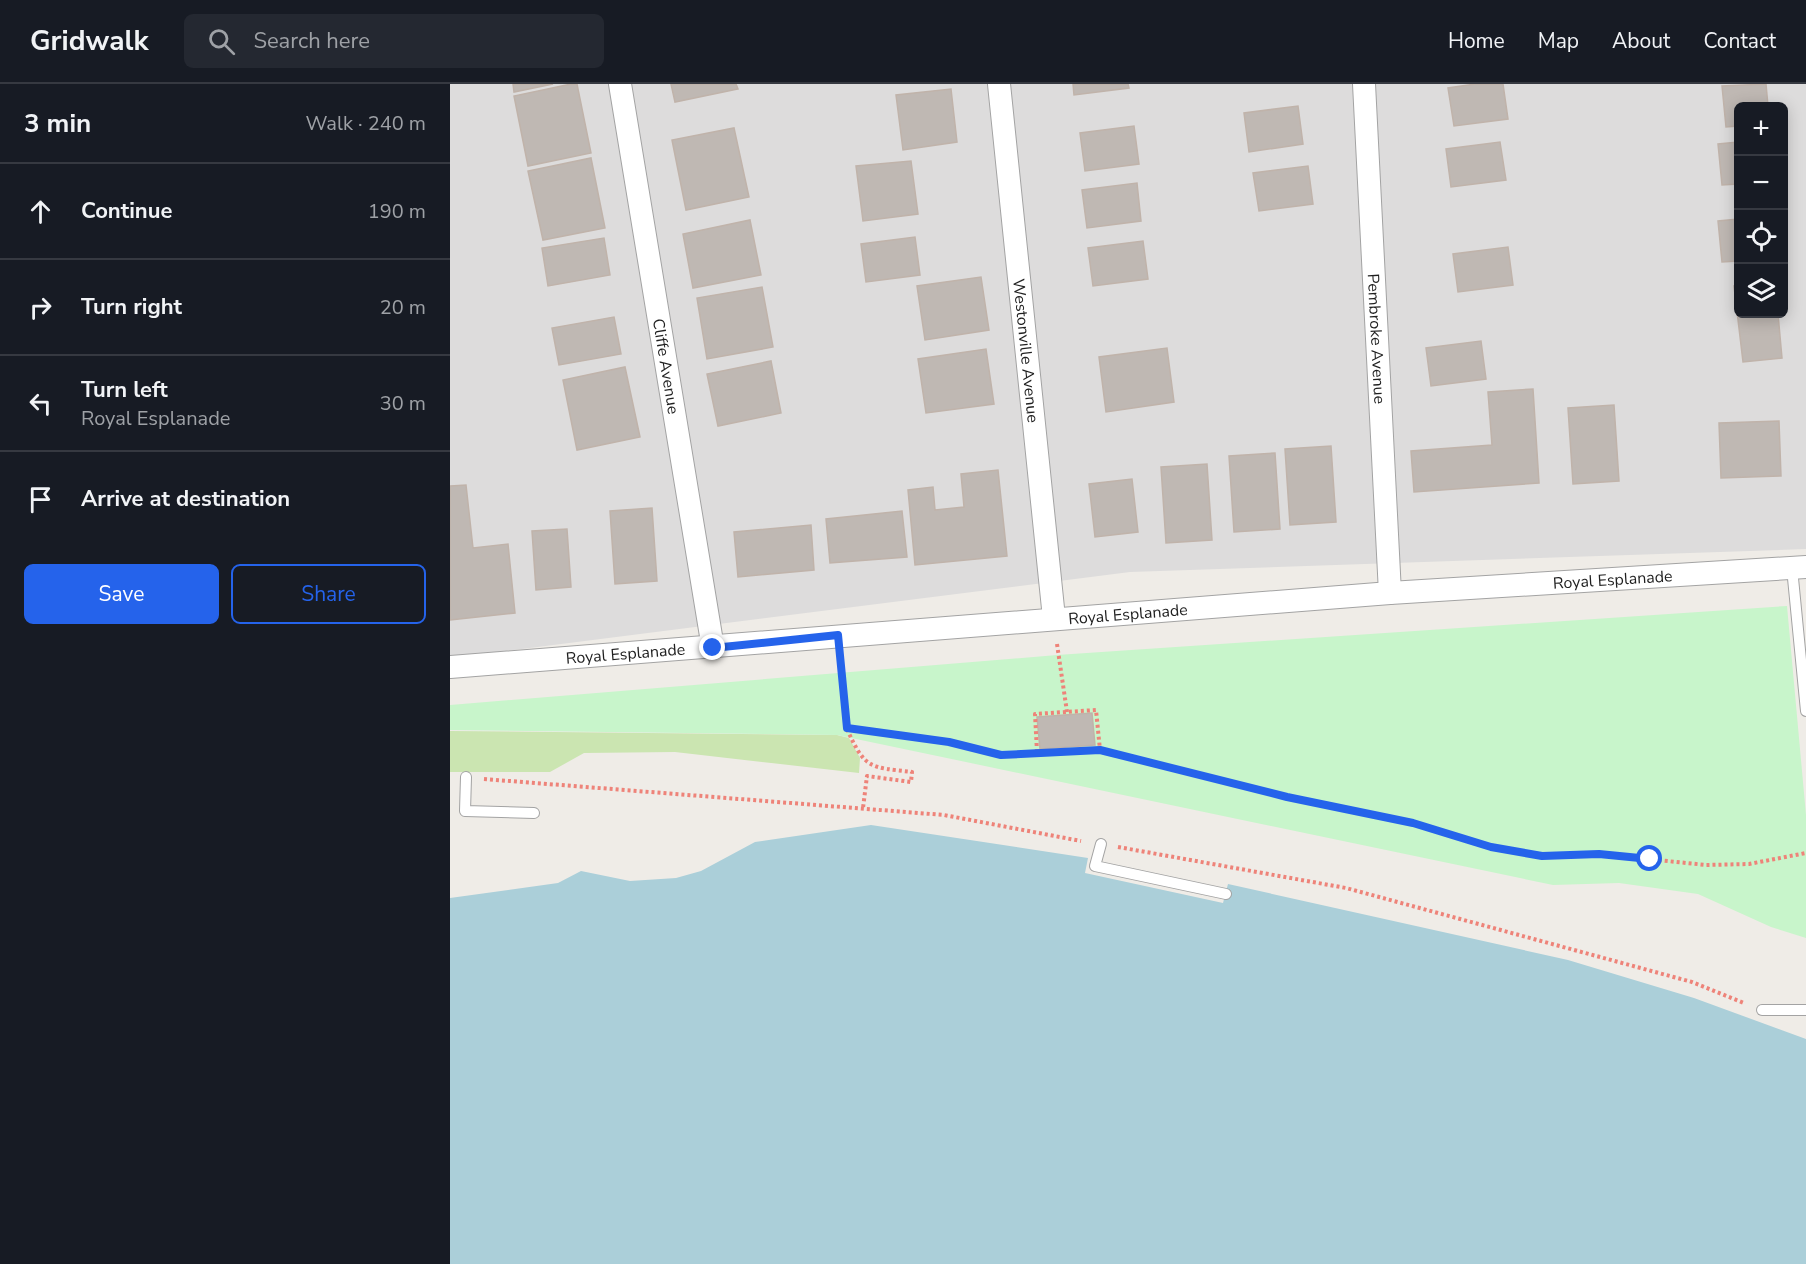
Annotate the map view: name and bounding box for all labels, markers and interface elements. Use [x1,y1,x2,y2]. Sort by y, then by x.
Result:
search box [184,14,604,68]
text: Gridwalk [30,22,148,60]
icon: search [205,25,238,58]
text: Search here [253,26,370,56]
text: Home [1448,27,1505,55]
text: Map [1538,27,1579,55]
text: About [1612,27,1670,55]
text: Contact [1703,27,1776,55]
map controls [1734,102,1788,318]
button: + [1734,102,1788,156]
text: 3 min [24,106,91,141]
text: Walk · 240 m [306,110,426,137]
button: − [1734,156,1788,210]
icon: ahead [24,195,57,228]
text: Continue [81,196,172,226]
text: 190 m [368,198,426,225]
button: locate [1734,210,1788,264]
button: layers [1734,264,1788,318]
street label: Pembroke Avenue [1362,273,1390,405]
street label: Westonville Avenue [1007,278,1044,424]
icon: right [24,291,57,324]
text: Turn right [81,292,182,322]
text: 20 m [380,294,426,321]
street label: Cliffe Avenue [647,317,684,416]
text: Turn left [81,375,168,405]
icon: left [24,387,57,420]
text: 30 m [380,390,426,417]
text: Royal Esplanade [81,405,230,432]
icon: arrive [24,483,57,516]
text: Arrive at destination [81,484,290,514]
button: Save [24,564,219,624]
button: Share [231,564,426,624]
street label: Royal Esplanade [1552,565,1673,595]
street label: Royal Esplanade [1067,599,1188,630]
route end [699,634,725,660]
street label: Royal Esplanade [565,639,686,670]
route start [1636,845,1662,871]

